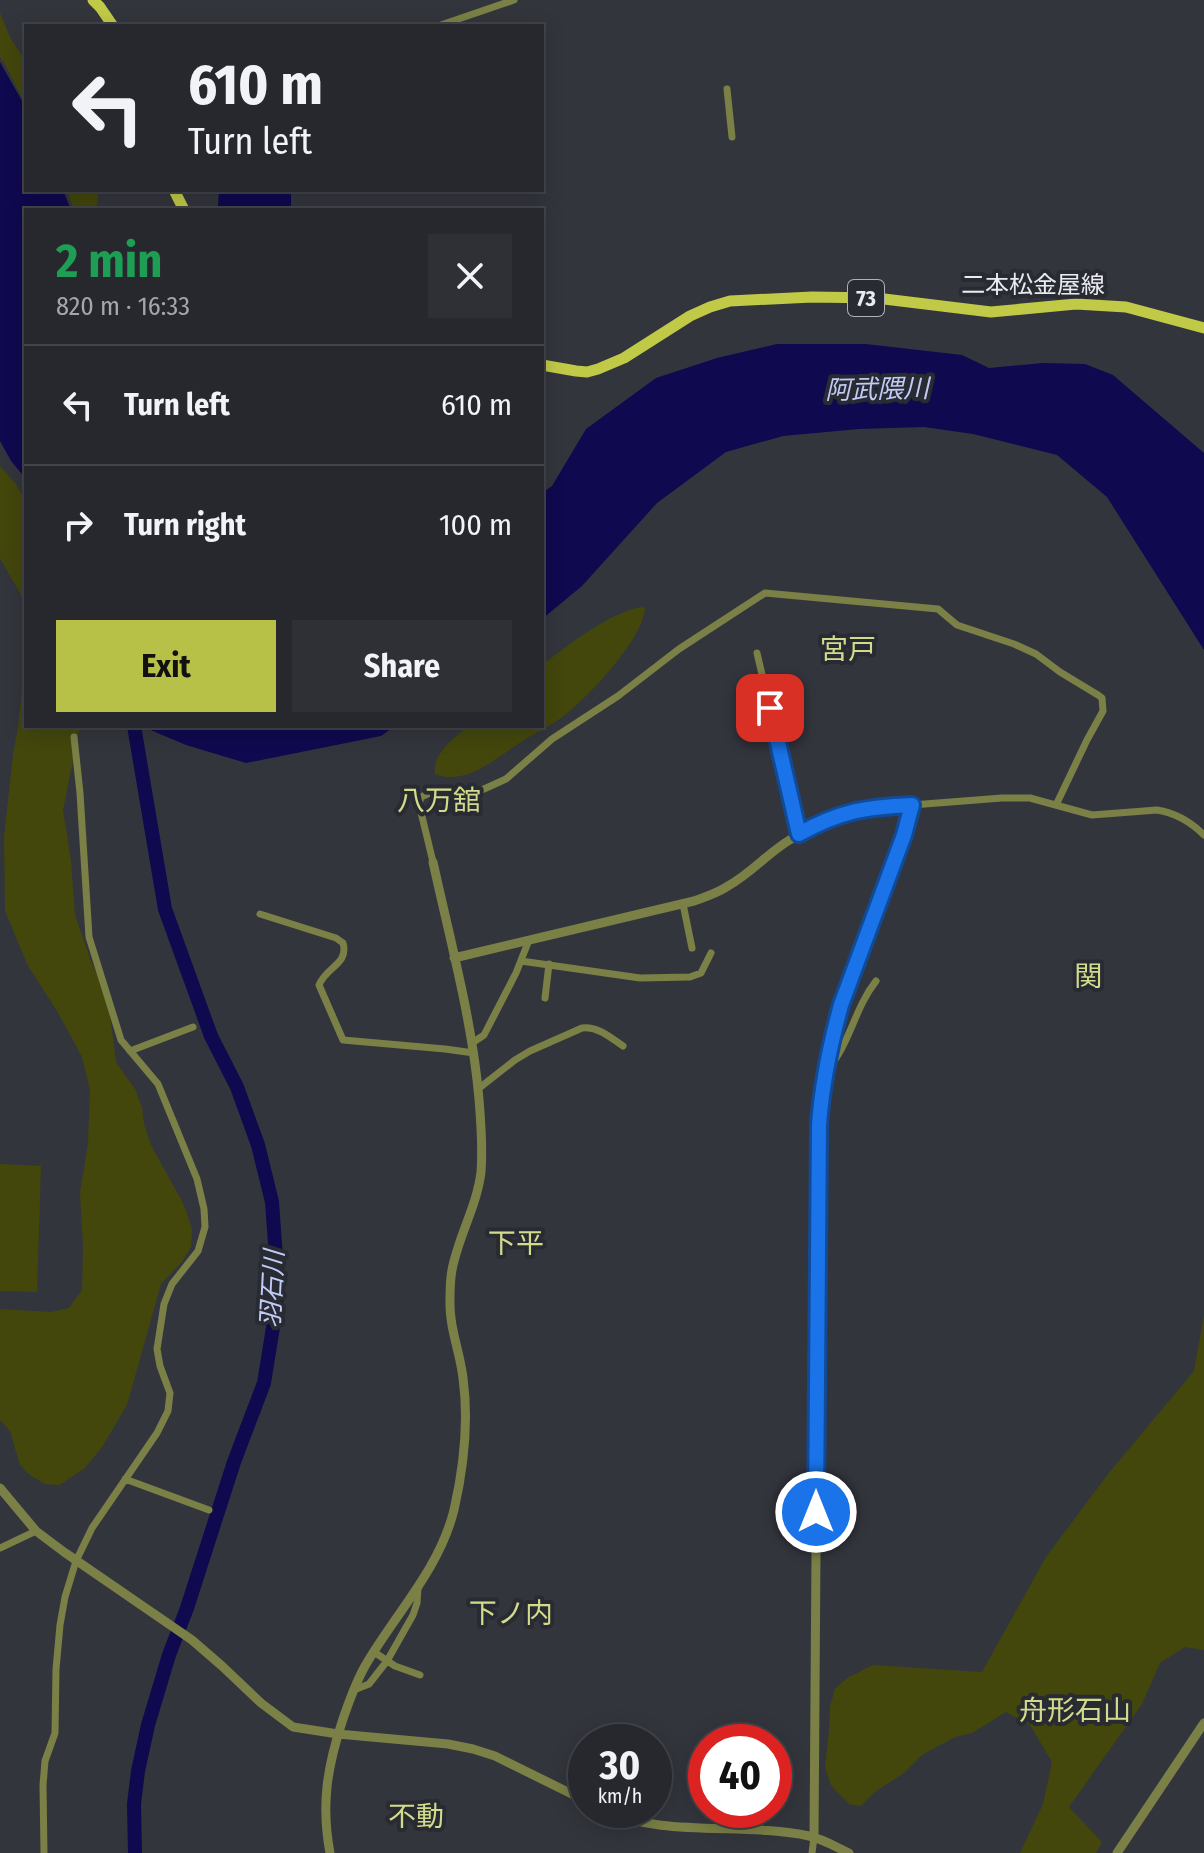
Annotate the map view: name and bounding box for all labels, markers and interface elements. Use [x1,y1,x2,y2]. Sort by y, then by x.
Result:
text: 610 m [188,52,323,119]
icon: left [56,56,160,160]
text: Turn left [188,120,312,164]
text: 2 min [56,232,162,290]
button: close [428,234,512,318]
street label: 二本松金屋線 [961,271,1105,299]
road number: 73 [848,280,884,316]
text: 820 m · 16:33 [56,291,190,322]
water label: 阿武隈川 [825,373,932,406]
icon: left [56,383,100,427]
text: Turn left [124,387,230,423]
text: 610 m [441,387,512,423]
icon: right [56,503,100,547]
text: Turn right [124,507,246,543]
text: 100 m [439,507,512,543]
button: Exit [56,620,276,712]
button: Share [292,620,512,712]
district label: 宮戸 [820,633,876,666]
pin [736,674,804,742]
icon: arrive [748,686,792,730]
district label: 八万舘 [397,784,481,817]
district label: 関 [1074,960,1102,993]
district label: 下平 [488,1227,544,1260]
water label: 羽石川 [255,1246,290,1329]
position arrow [774,1470,858,1554]
district label: 下ノ内 [469,1597,553,1630]
district label: 舟形石山 [1019,1694,1131,1727]
speed limit sign: 40 [688,1724,792,1828]
text: 30 [600,1742,640,1790]
text: km/h [598,1784,642,1808]
district label: 不動 [388,1800,444,1833]

